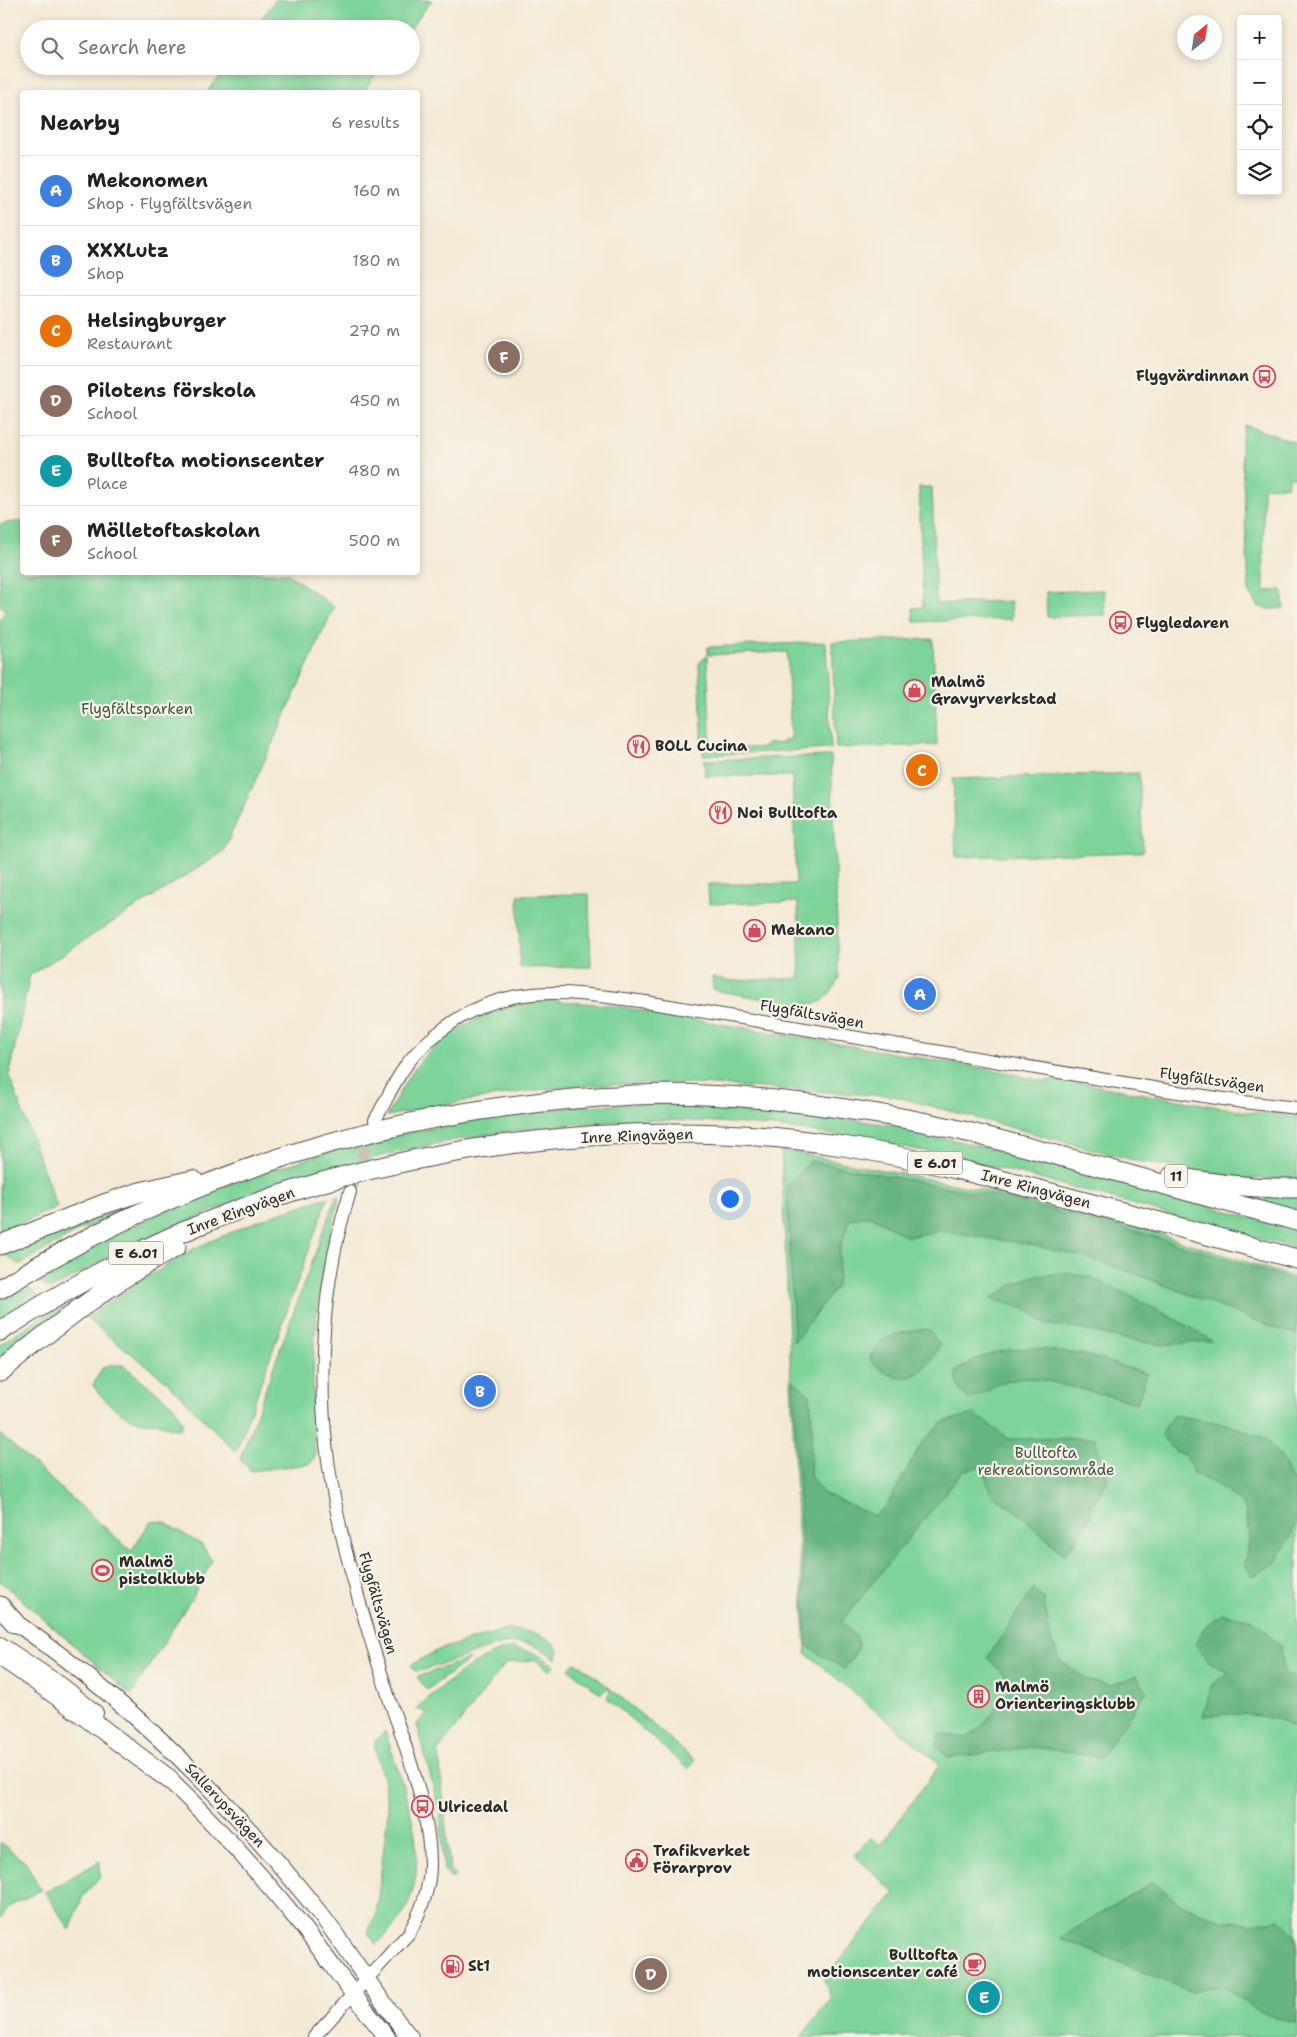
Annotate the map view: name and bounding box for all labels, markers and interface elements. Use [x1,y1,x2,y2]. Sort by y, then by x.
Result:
north arrow [1177,15,1222,60]
map controls [1237,15,1282,195]
button: + [1237,15,1282,60]
search box [20,20,420,75]
icon: search [38,34,66,62]
text: Search here [78,35,187,60]
button: − [1237,60,1282,105]
button: locate [1237,105,1282,150]
text: Nearby [40,109,120,137]
text: 6 results [331,112,400,133]
button: layers [1237,150,1282,195]
text: Mekonomen [87,168,208,193]
text: A [50,180,62,201]
text: 160 m [353,180,400,201]
text: Shop · Flygfältsvägen [87,193,252,214]
text: XXXLutz [87,238,169,263]
text: B [51,250,61,271]
text: 180 m [352,250,400,271]
text: Shop [87,263,124,284]
text: Helsingburger [87,308,226,333]
text: C [51,320,61,341]
text: 270 m [349,320,400,341]
text: Restaurant [87,333,173,354]
pin: F [488,338,520,376]
bus stop icon: Flygvärdinnan [1253,364,1277,388]
place label: Flygvärdinnan [1136,366,1249,386]
text: Pilotens förskola [87,378,256,403]
text: D [50,390,62,411]
text: 450 m [349,390,400,411]
text: School [87,403,137,424]
text: Bulltofta motionscenter [87,448,324,473]
text: E [51,460,61,481]
text: 480 m [348,460,400,481]
text: Place [87,473,128,494]
text: Mölletoftaskolan [87,518,260,543]
text: F [51,530,61,551]
text: 500 m [349,530,400,551]
text: School [87,543,137,564]
bus stop icon: Flygledaren [1108,611,1132,635]
place label: Flygledaren [1136,613,1229,633]
place label: Malmö Gravyrverkstad [931,672,1057,709]
shop icon: Malmö Gravyrverkstad [903,679,927,703]
park label: Flygfältsparken [81,699,193,719]
restaurant icon: BOLL Cucina [627,734,651,758]
place label: BOLL Cucina [655,736,748,756]
pin: C [906,751,938,789]
restaurant icon: Noi Bulltofta [709,801,733,825]
place label: Noi Bulltofta [737,803,838,823]
shop icon: Mekano [743,918,767,942]
place label: Mekano [771,920,835,940]
pin: A [904,975,936,1013]
street label: Flygfältsvägen [758,995,866,1033]
street label: Flygfältsvägen [1158,1063,1266,1097]
street label: Inre Ringvägen [580,1124,694,1148]
road number: E 6.01 [908,1152,962,1174]
road number: 11 [1165,1164,1187,1188]
street label: Inre Ringvägen [979,1165,1093,1213]
street label: Inre Ringvägen [185,1182,297,1240]
your location [717,1186,743,1212]
road number: E 6.01 [108,1242,164,1264]
pin: B [464,1372,496,1410]
park label: Bulltofta rekreationsområde [977,1443,1115,1480]
street label: Flygfältsvägen [354,1549,402,1657]
place label: Malmö pistolklubb [119,1552,205,1589]
sports icon: Malmö pistolklubb [91,1559,115,1583]
place label: Malmö Orienteringsklubb [995,1677,1136,1714]
building icon: Malmö Orienteringsklubb [967,1684,991,1708]
street label: Sallerupsvägen [181,1758,269,1852]
bus stop icon: Ulricedal [410,1795,434,1819]
place label: Ulricedal [438,1797,508,1817]
place label: Trafikverket Förarprov [653,1841,750,1878]
public building icon: Trafikverket Förarprov [625,1848,649,1872]
place label: Bulltofta motionscenter café [807,1945,959,1982]
cafe icon: Bulltofta motionscenter café [962,1952,986,1976]
fuel station icon: St1 [440,1954,464,1978]
pin: D [635,1955,667,1993]
place label: St1 [468,1956,490,1976]
pin: E [968,1978,1000,2016]

